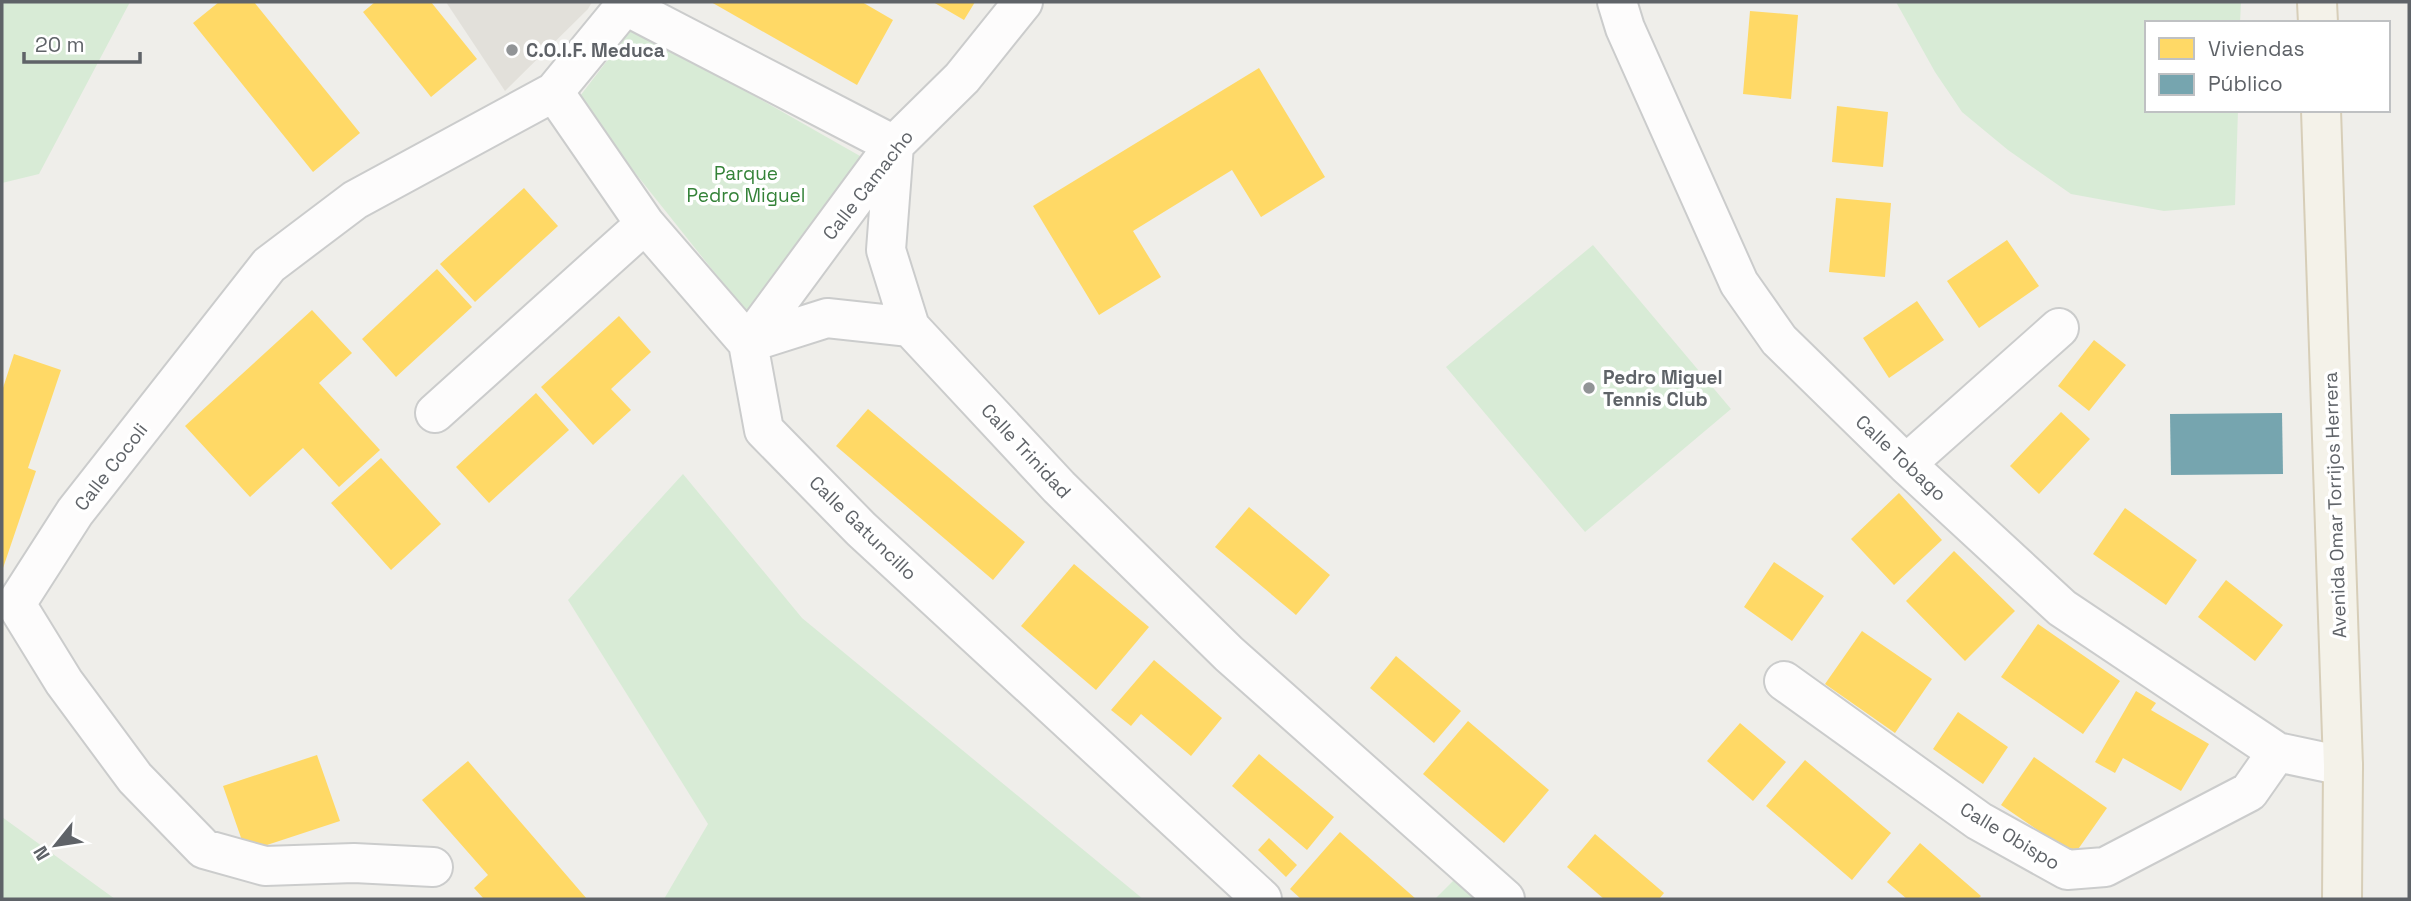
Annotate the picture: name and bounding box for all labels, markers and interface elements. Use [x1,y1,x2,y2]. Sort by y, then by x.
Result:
scale bar [24,21,140,65]
legend [2145,21,2390,112]
text: 20 m [35,31,85,58]
text: Viviendas [2208,35,2305,62]
place label: C.O.I.F. Meduca [526,38,665,63]
marker: C.O.I.F. Meduca [504,42,520,58]
text: Público [2208,70,2283,97]
street label: Calle Camacho [817,125,919,245]
park label: Parque Pedro Miguel [687,161,805,208]
place label: Pedro Miguel Tennis Club [1603,365,1723,412]
street label: Avenida Omar Torrijos Herrera [2318,371,2352,639]
marker: Pedro Miguel Tennis Club [1581,380,1597,396]
street label: Calle Trinidad [976,398,1076,504]
street label: Calle Tobago [1850,409,1952,507]
street label: Calle Cocoli [69,418,153,516]
street label: Calle Gatuncillo [804,470,922,586]
street label: Calle Obispo [1955,796,2065,876]
north arrow [21,810,91,880]
text: N [28,841,56,865]

